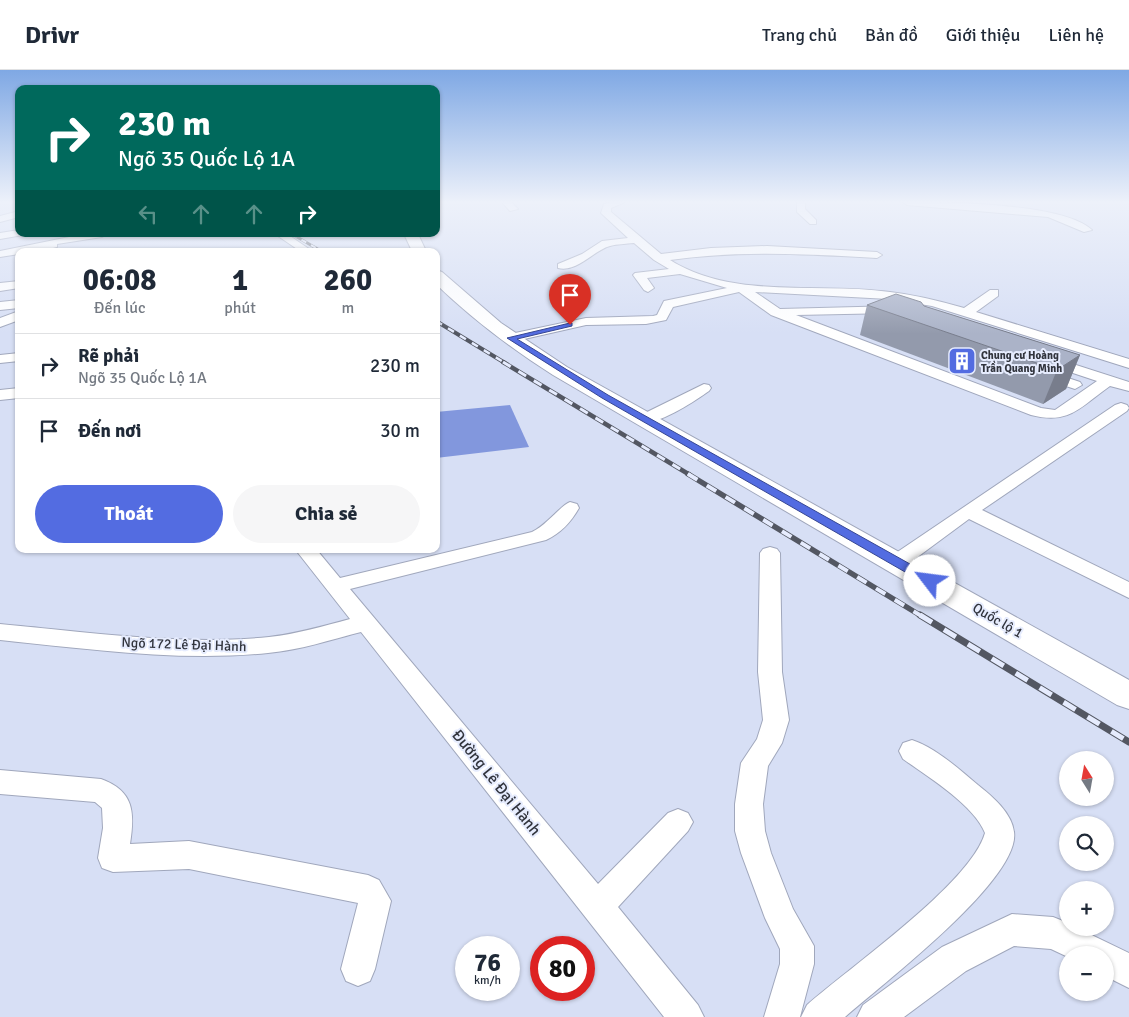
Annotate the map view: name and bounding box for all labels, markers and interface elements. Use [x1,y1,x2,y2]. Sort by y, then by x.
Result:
text: Drivr [25,20,79,50]
text: Trang chủ [762,24,837,46]
text: Bản đồ [865,24,918,46]
text: Giới thiệu [946,24,1020,46]
text: Liên hệ [1048,24,1104,46]
text: 230 m [118,102,211,145]
icon: right [35,105,100,170]
text: Ngõ 35 Quốc Lộ 1A [118,145,295,172]
icon: left [134,200,162,228]
icon: ahead [187,200,215,228]
icon: ahead [240,200,268,228]
icon: right [293,200,321,228]
text: 06:08 [83,262,156,299]
text: 1 [232,262,248,299]
text: 260 [324,262,372,299]
pin [549,274,591,325]
icon: arrive [556,281,584,309]
text: Đến lúc [94,298,145,318]
text: phút [224,298,256,318]
text: m [342,298,354,318]
text: Rẽ phải [78,344,139,368]
building icon: Chung cư Hoàng Trần Quang Minh [947,346,977,376]
place label: Chung cư Hoàng Trần Quang Minh [981,349,1062,375]
icon: right [35,352,63,380]
text: 230 m [370,354,420,378]
text: Ngõ 35 Quốc Lộ 1A [78,368,207,388]
icon: arrive [35,417,63,445]
text: Đến nơi [78,419,141,443]
text: 30 m [380,419,420,443]
button: Thoát [35,485,223,543]
button: Chia sẻ [233,485,420,543]
position arrow [903,554,955,606]
street label: Quốc lộ 1 [969,599,1026,642]
street label: Ngõ 172 Lê Đại Hành [121,634,247,655]
street label: Đường Lê Đại Hành [447,726,545,840]
north arrow [1059,751,1114,806]
map controls [1059,751,1114,1001]
button: search [1059,816,1114,871]
button: + [1059,881,1114,936]
speed limit sign: 80 [530,936,595,1001]
button: − [1059,946,1114,1001]
text: 76 [474,947,501,978]
text: km/h [474,973,501,988]

